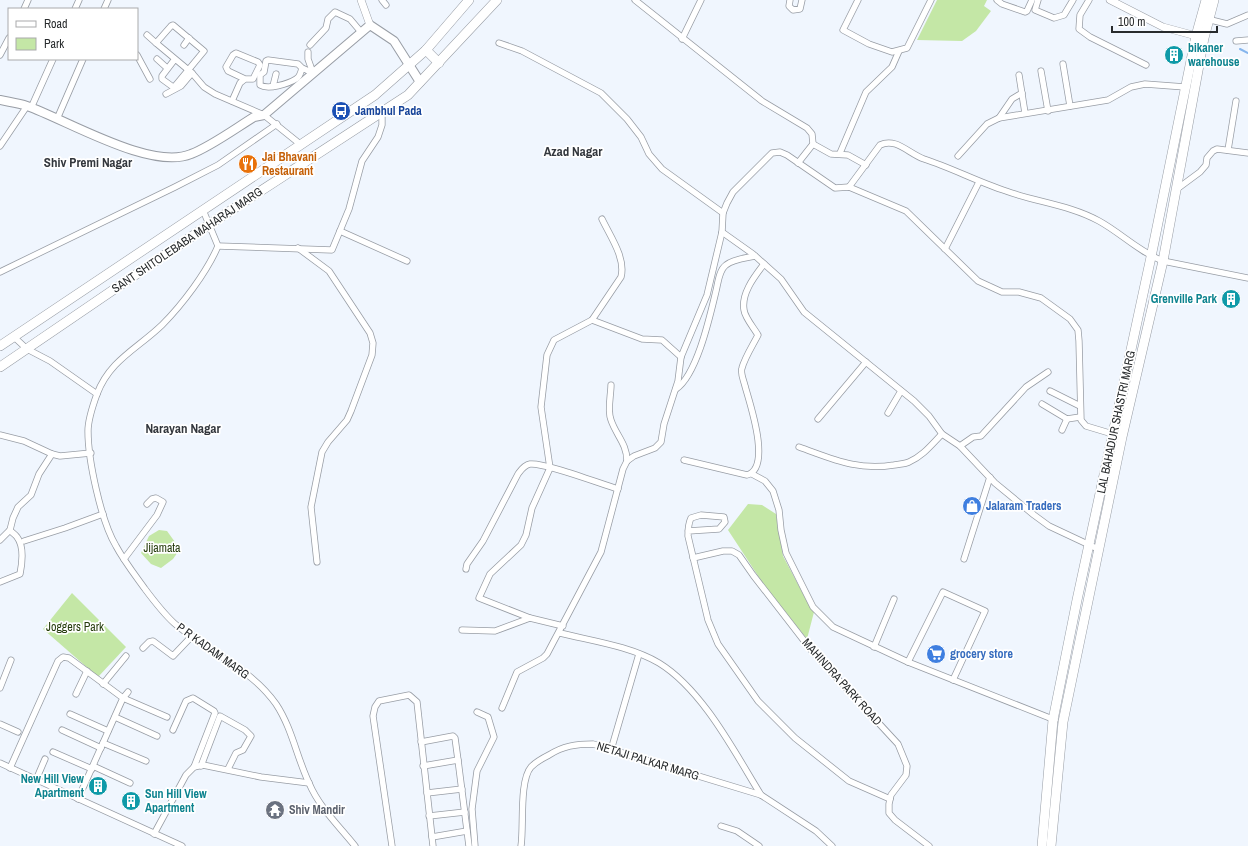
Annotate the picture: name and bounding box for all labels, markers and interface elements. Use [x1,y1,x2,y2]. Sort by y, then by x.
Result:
legend [8,8,138,60]
scale bar [1112,8,1217,34]
text: 100 m [1118,14,1145,30]
text: Road [44,16,68,32]
text: Park [44,36,64,52]
place label: bikaner warehouse [1188,40,1240,70]
building icon: bikaner warehouse [1163,44,1185,66]
bus stop icon: Jambhul Pada [330,100,352,122]
place label: Jambhul Pada [355,103,422,119]
district label: Azad Nagar [544,143,603,160]
place label: Jai Bhavani Restaurant [262,149,317,179]
restaurant icon: Jai Bhavani Restaurant [237,153,259,175]
district label: Shiv Premi Nagar [44,154,133,171]
street label: SANT SHITOLEBABA MAHARAJ MARG [109,183,265,297]
building icon: Grenville Park [1220,288,1242,310]
place label: Grenville Park [1151,291,1218,307]
street label: LAL BAHADUR SHASTRI MARG [1093,349,1139,495]
district label: Narayan Nagar [145,420,221,437]
shop icon: Jalaram Traders [961,495,983,517]
place label: Jalaram Traders [986,498,1062,514]
park label: Jijamata [143,540,181,556]
park label: Joggers Park [46,619,104,635]
street label: P R KADAM MARG [173,619,253,683]
street label: MAHINDRA PARK ROAD [799,635,885,729]
supermarket icon: grocery store [925,643,947,665]
place label: grocery store [950,646,1013,662]
street label: NETAJI PALKAR MARG [595,738,701,784]
place label: New Hill View Apartment [21,771,85,801]
building icon: New Hill View Apartment [87,775,109,797]
place label: Sun Hill View Apartment [145,786,207,816]
building icon: Sun Hill View Apartment [120,790,142,812]
temple icon: Shiv Mandir [264,799,286,821]
place label: Shiv Mandir [289,802,345,818]

